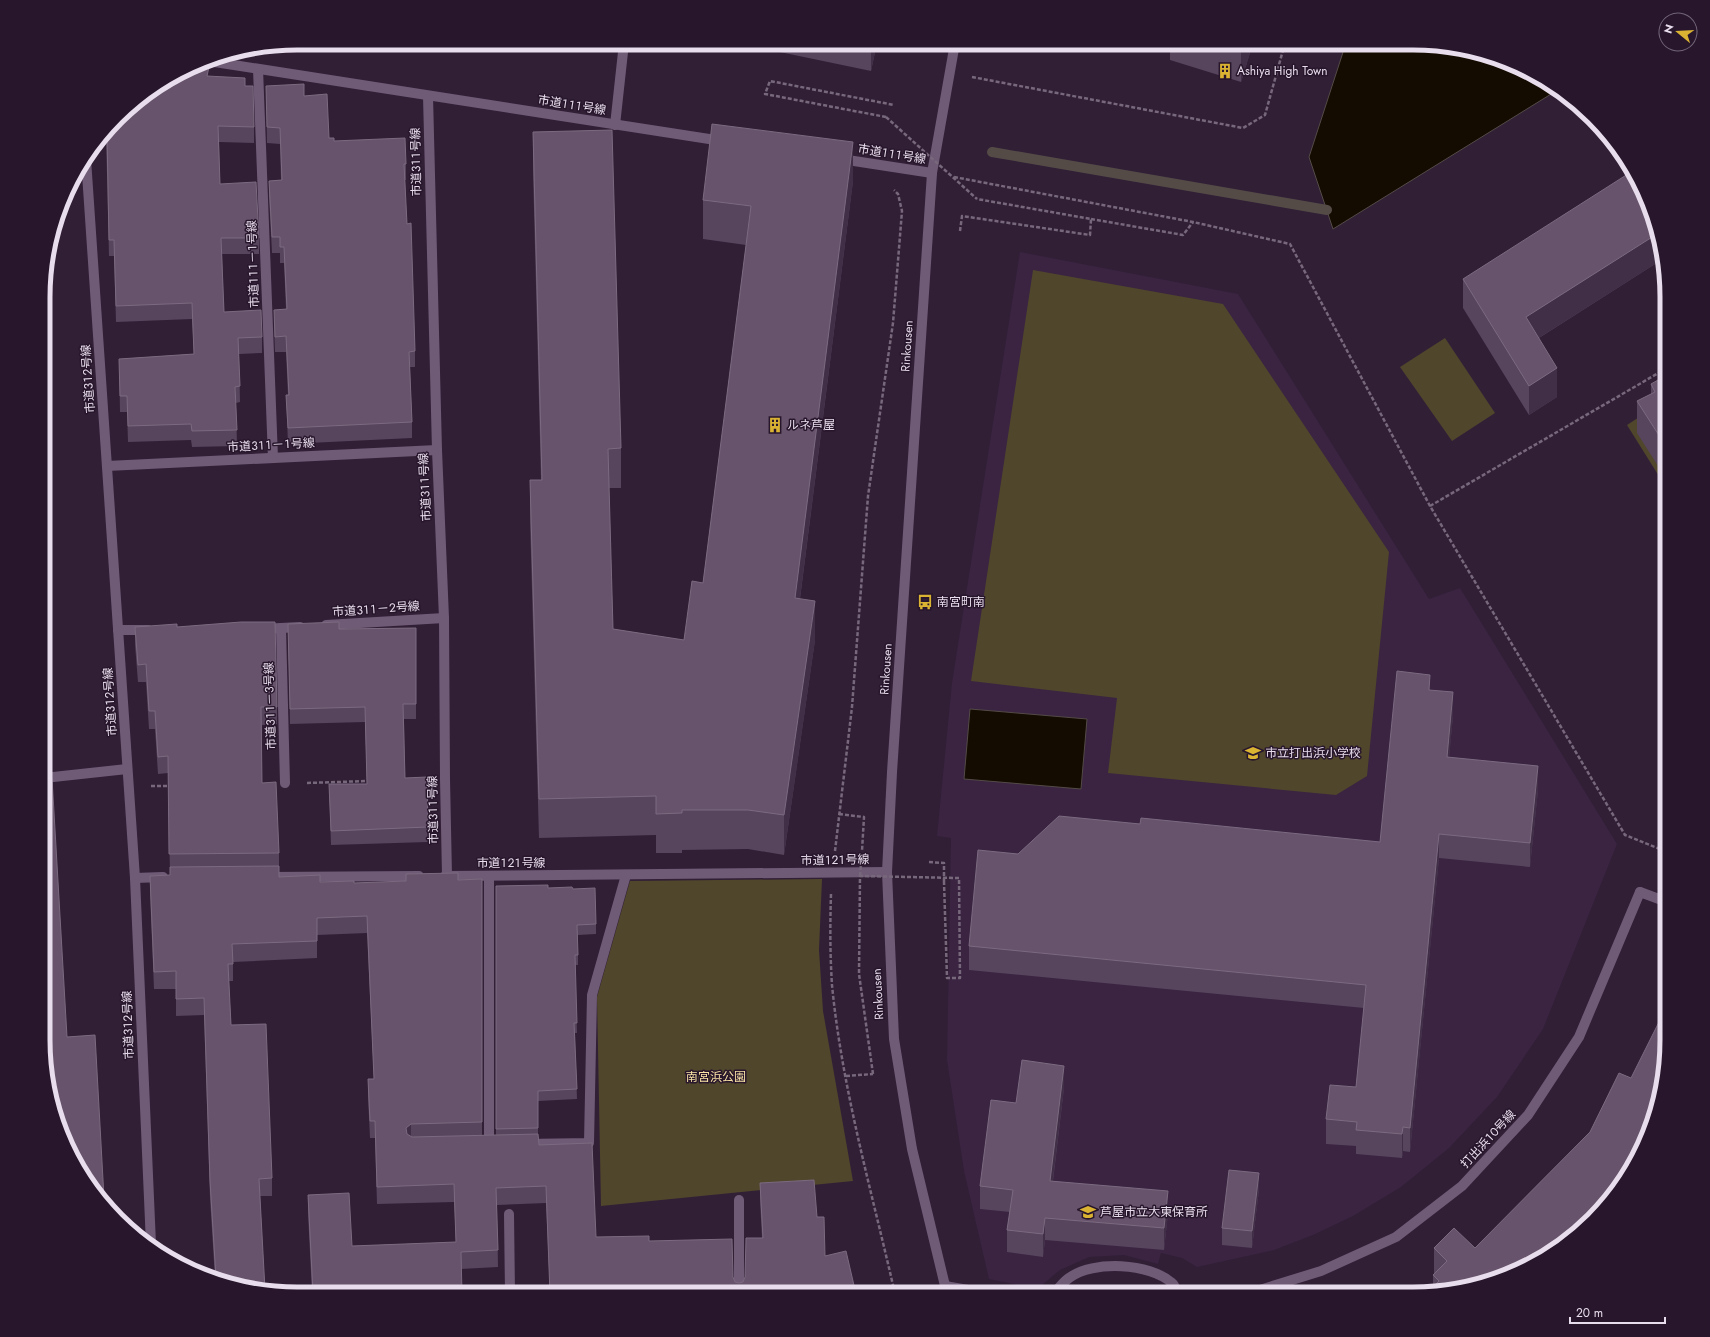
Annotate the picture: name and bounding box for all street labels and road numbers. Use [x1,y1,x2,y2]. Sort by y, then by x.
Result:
street label: 市道１１１号線 [537,91,607,119]
street label: 市道３１１号線 [406,127,426,197]
street label: 市道１１１号線 [857,140,927,168]
street label: 市道１１１－１号線 [242,220,264,308]
street label: Rinkousen [896,320,918,372]
street label: 市道３１２号線 [77,344,99,414]
street label: 市道３１１－１号線 [227,434,315,456]
street label: 市道３１１号線 [414,452,436,522]
street label: 市道３１１－２号線 [332,597,420,621]
street label: Rinkousen [875,643,897,695]
street label: 市道３１１－３号線 [259,662,281,750]
street label: 市道３１２号線 [99,667,121,737]
street label: 市道３１１号線 [423,775,443,845]
street label: 市道１２１号線 [800,850,870,870]
street label: 市道１２１号線 [477,854,545,872]
street label: Rinkousen [868,968,888,1020]
street label: 市道３１２号線 [118,990,138,1060]
street label: 打出浜１０号線 [1456,1106,1520,1172]

